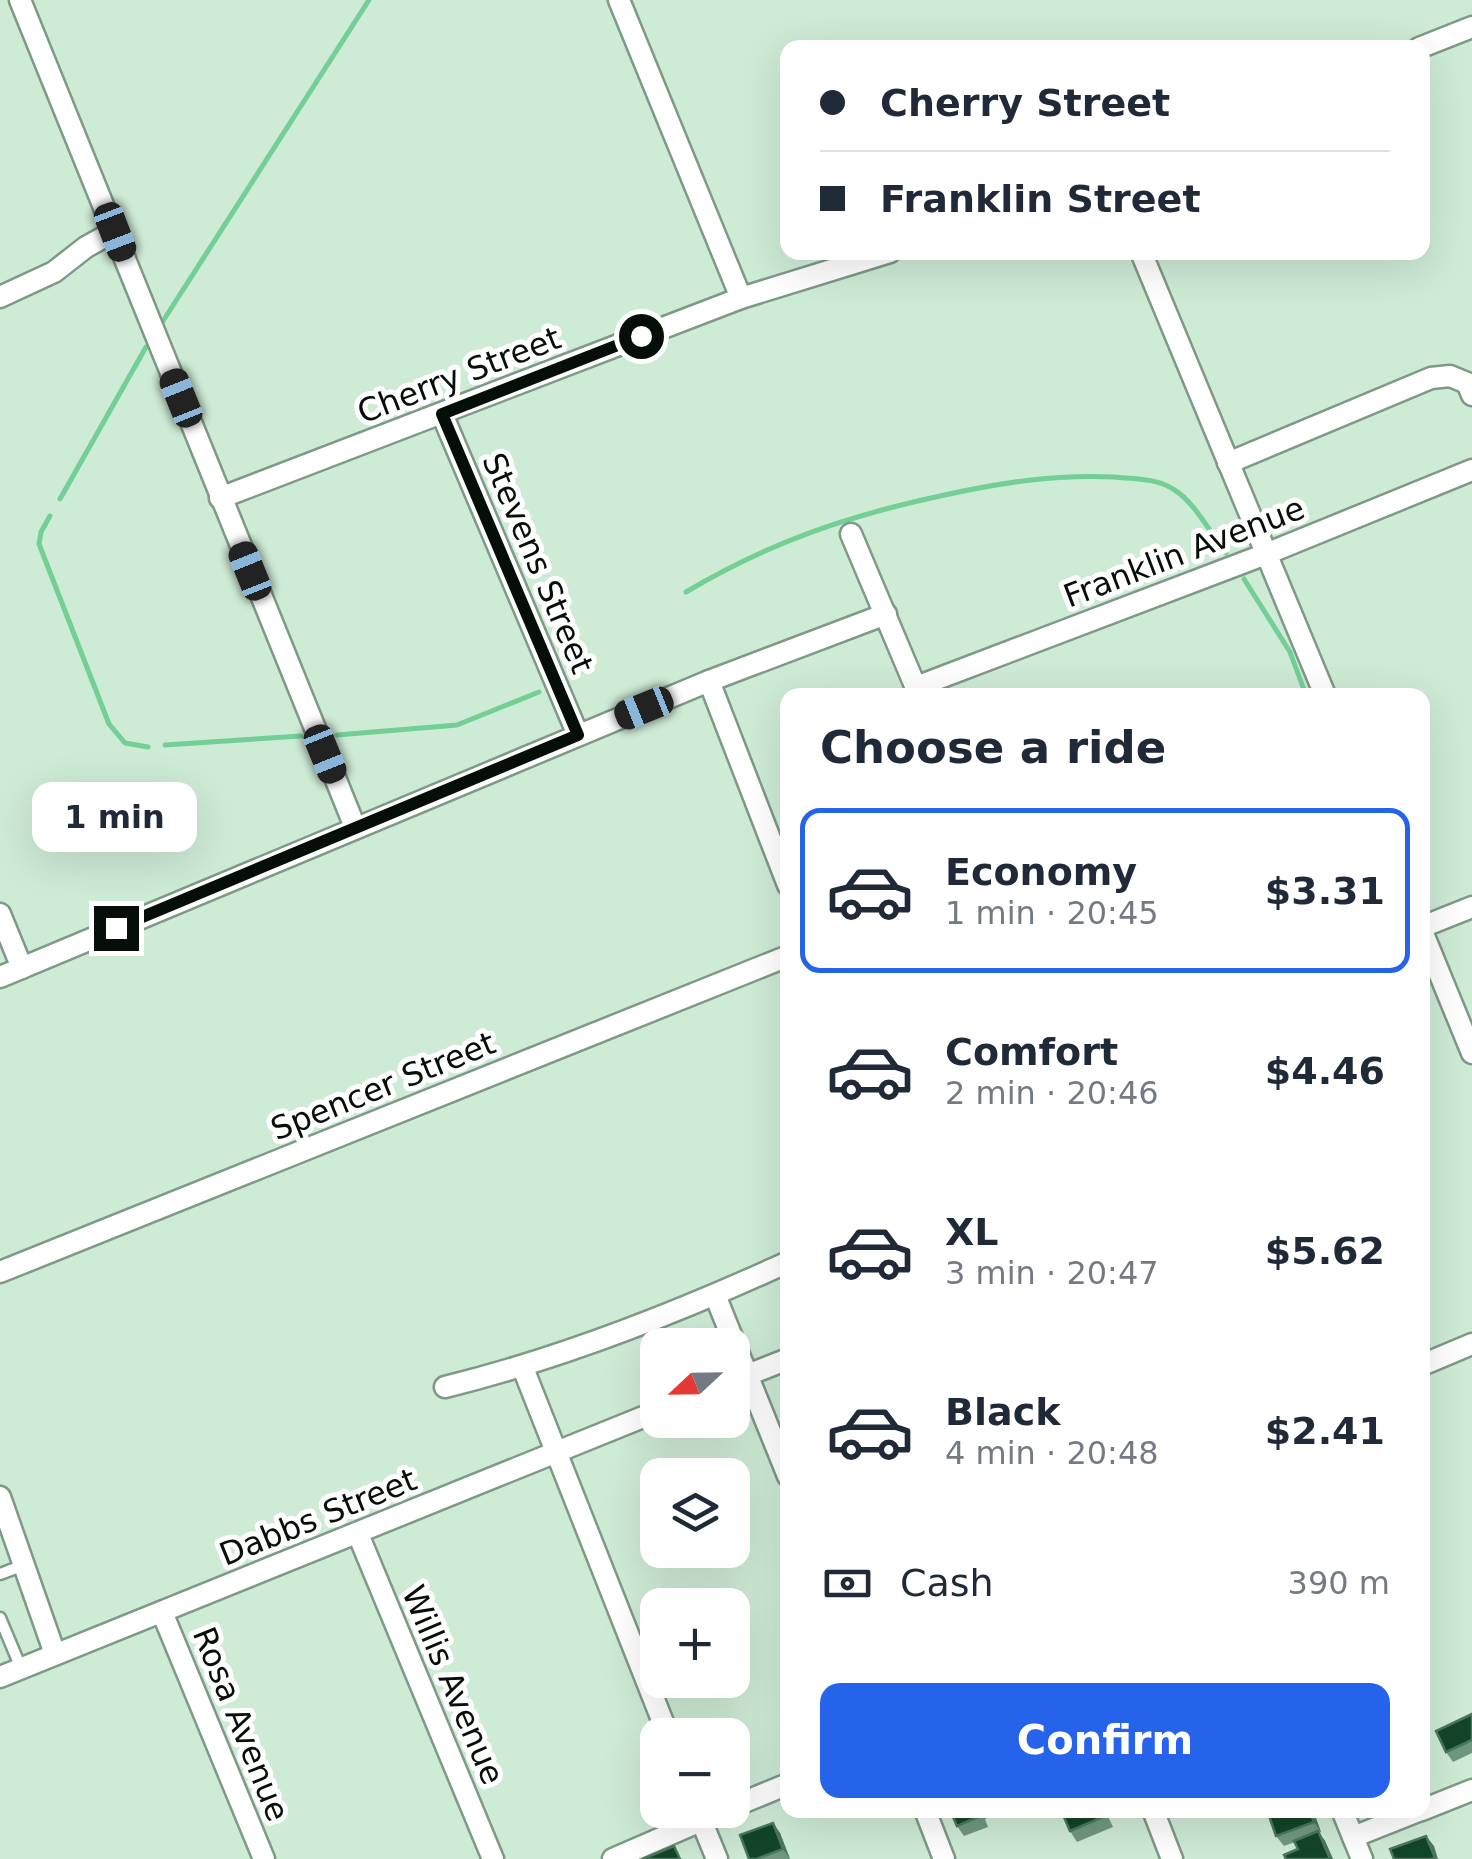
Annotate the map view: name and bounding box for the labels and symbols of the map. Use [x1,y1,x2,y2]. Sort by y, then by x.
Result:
car [90,199,140,265]
route start [619,314,664,359]
street label: Cherry Street [352,319,566,431]
car [156,365,206,431]
street label: Stevens Street [474,447,602,679]
street label: Franklin Avenue [1058,489,1310,615]
car [225,538,275,604]
car [611,683,677,733]
car [300,721,350,787]
callout: 1 min [34,783,198,853]
route end [94,906,139,951]
street label: Spencer Street [265,1024,501,1148]
north arrow [640,1328,750,1438]
street label: Dabbs Street [214,1460,422,1574]
street label: Willis Avenue [394,1580,512,1790]
street label: Rosa Avenue [185,1622,297,1826]

